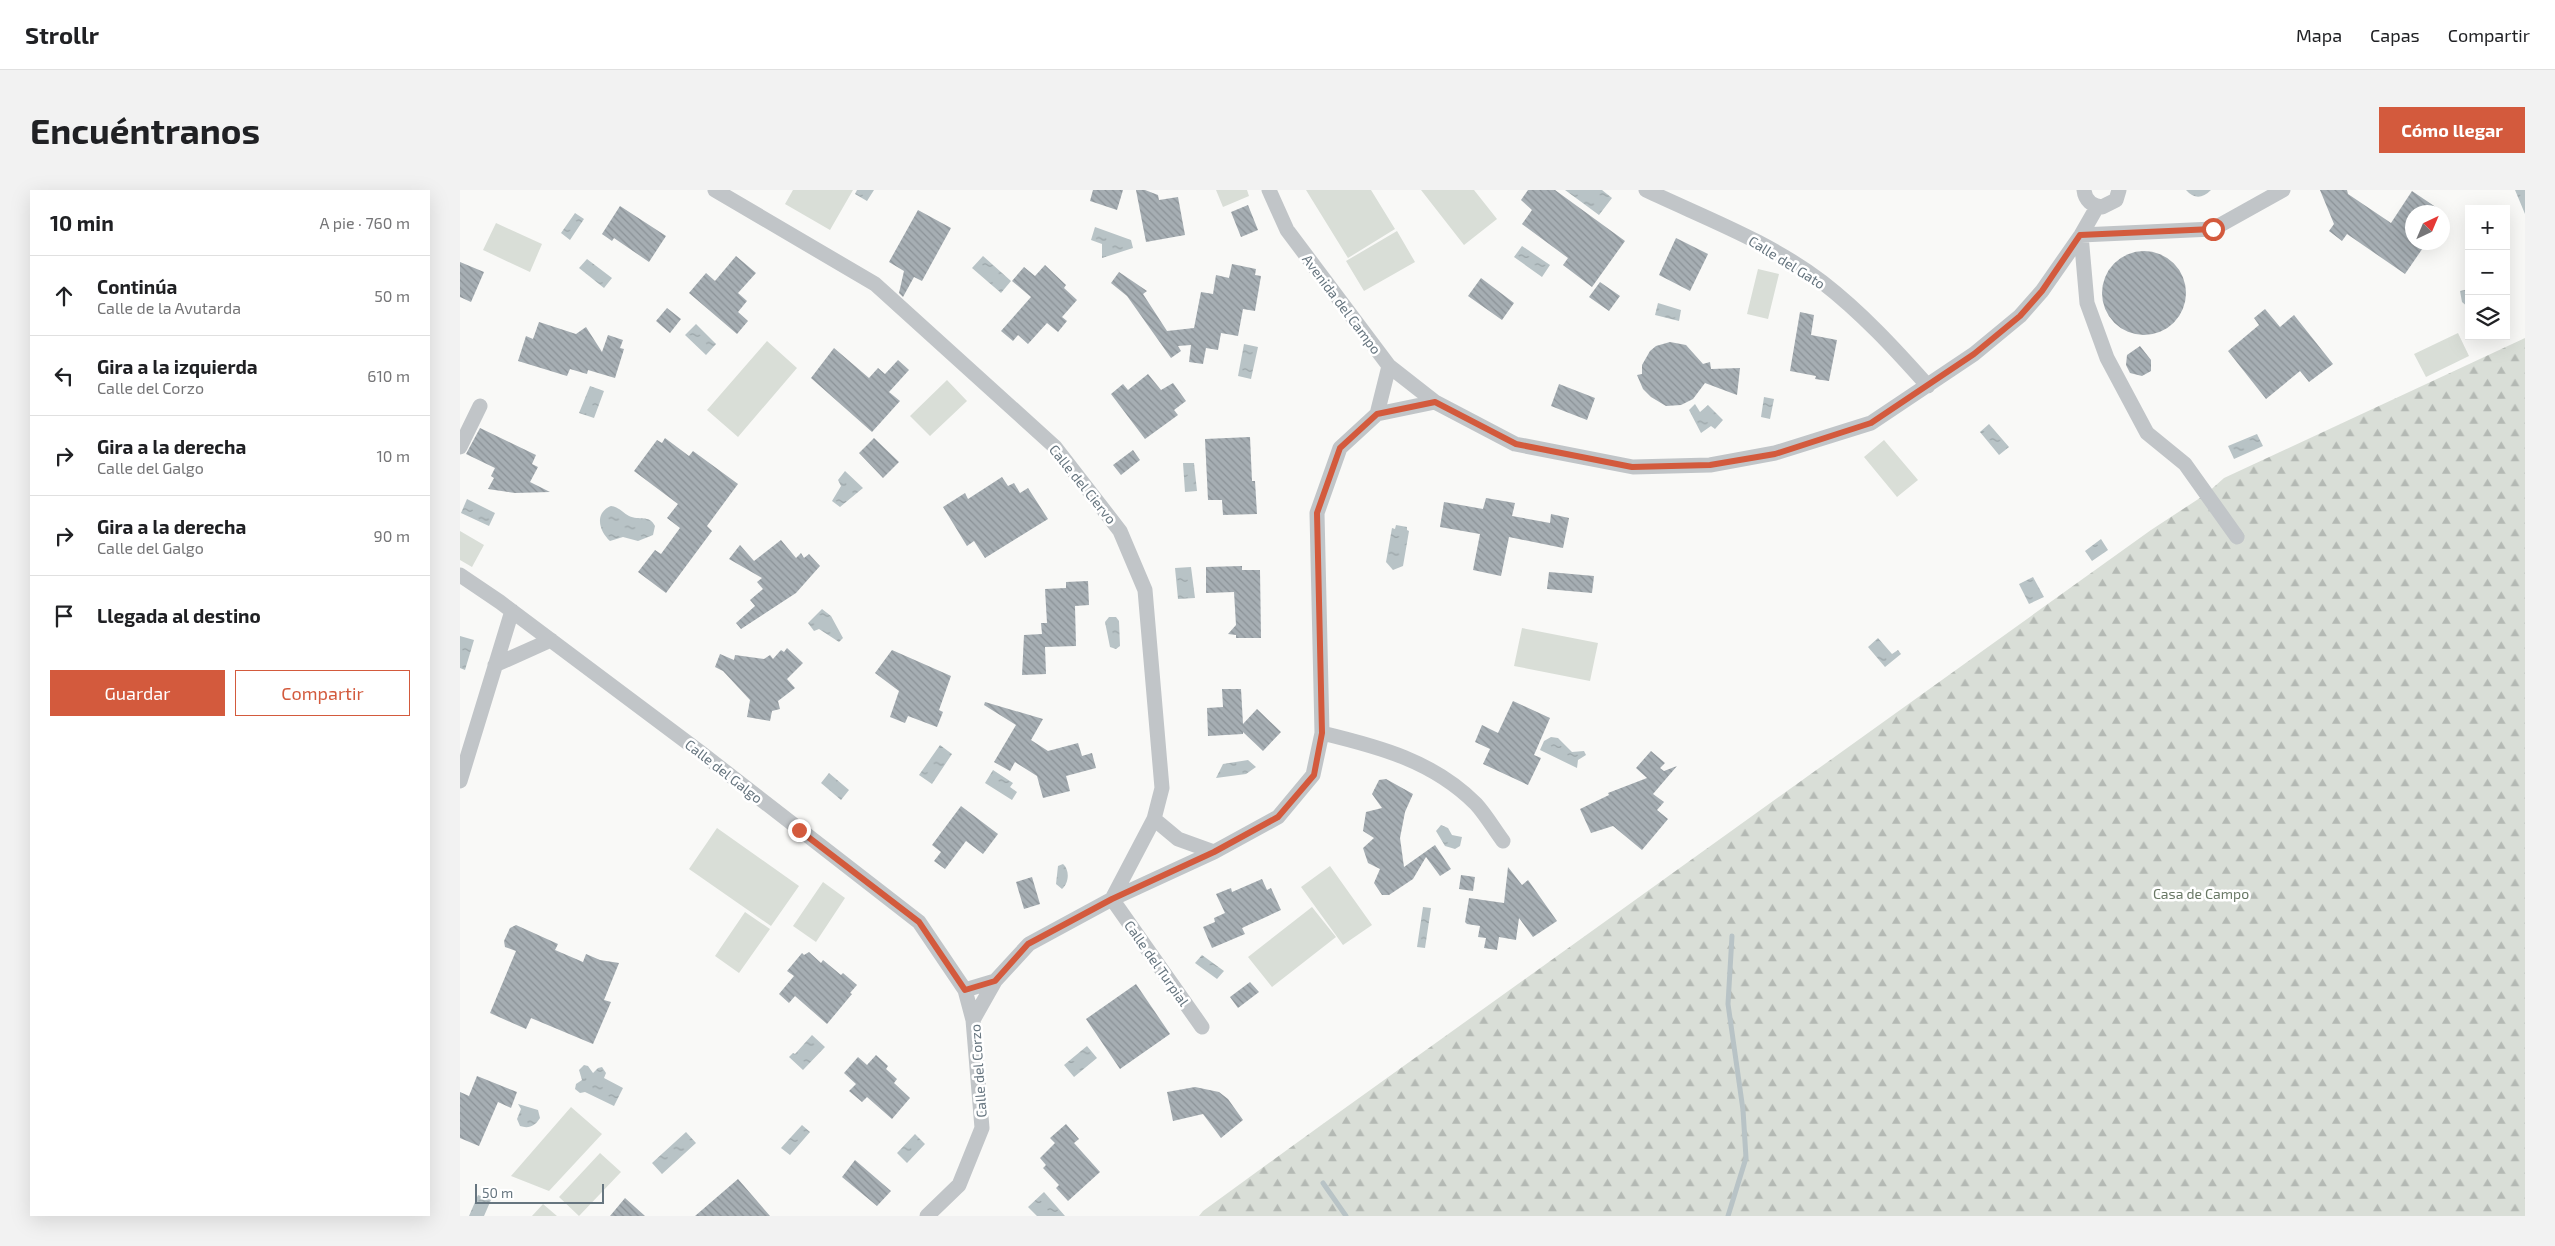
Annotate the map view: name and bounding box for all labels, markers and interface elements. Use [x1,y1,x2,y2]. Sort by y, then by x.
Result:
text: Strollr [25,20,99,49]
text: Mapa [2296,24,2342,46]
text: Capas [2370,24,2420,46]
text: Compartir [2448,24,2530,46]
button: Cómo llegar [2379,107,2525,153]
text: Encuéntranos [30,109,260,151]
north arrow [2405,205,2450,250]
map controls [2465,205,2510,340]
button: + [2465,205,2510,250]
text: 10 min [50,210,114,235]
text: A pie · 760 m [320,213,410,232]
route start [2202,218,2225,241]
street label: Calle del Gato [1746,232,1828,292]
button: − [2465,250,2510,295]
street label: Avenida del Campo [1299,251,1385,357]
text: Continúa [97,275,177,298]
icon: ahead [50,282,78,310]
text: 50 m [374,286,410,305]
button: layers [2465,295,2510,340]
text: Calle de la Avutarda [97,298,241,317]
text: Gira a la izquierda [97,355,258,378]
icon: left [50,362,78,390]
text: 610 m [367,366,410,385]
text: Calle del Corzo [97,378,204,397]
text: Gira a la derecha [97,435,246,458]
street label: Calle del Ciervo [1046,441,1120,527]
icon: right [50,442,78,470]
text: 10 m [376,446,410,465]
text: Calle del Galgo [97,458,204,477]
text: Gira a la derecha [97,515,246,538]
icon: right [50,522,78,550]
text: 90 m [374,526,410,545]
text: Calle del Galgo [97,538,204,557]
icon: arrive [50,602,78,630]
text: Llegada al destino [97,604,261,627]
button: Guardar [50,670,225,716]
button: Compartir [235,670,410,716]
street label: Calle del Galgo [682,736,766,806]
route end [788,819,811,842]
park label: Casa de Campo [2153,885,2249,902]
street label: Calle del Turpial [1121,917,1193,1010]
street label: Calle del Corzo [966,1024,990,1118]
scale bar [475,1181,604,1204]
text: 50 m [482,1184,513,1201]

